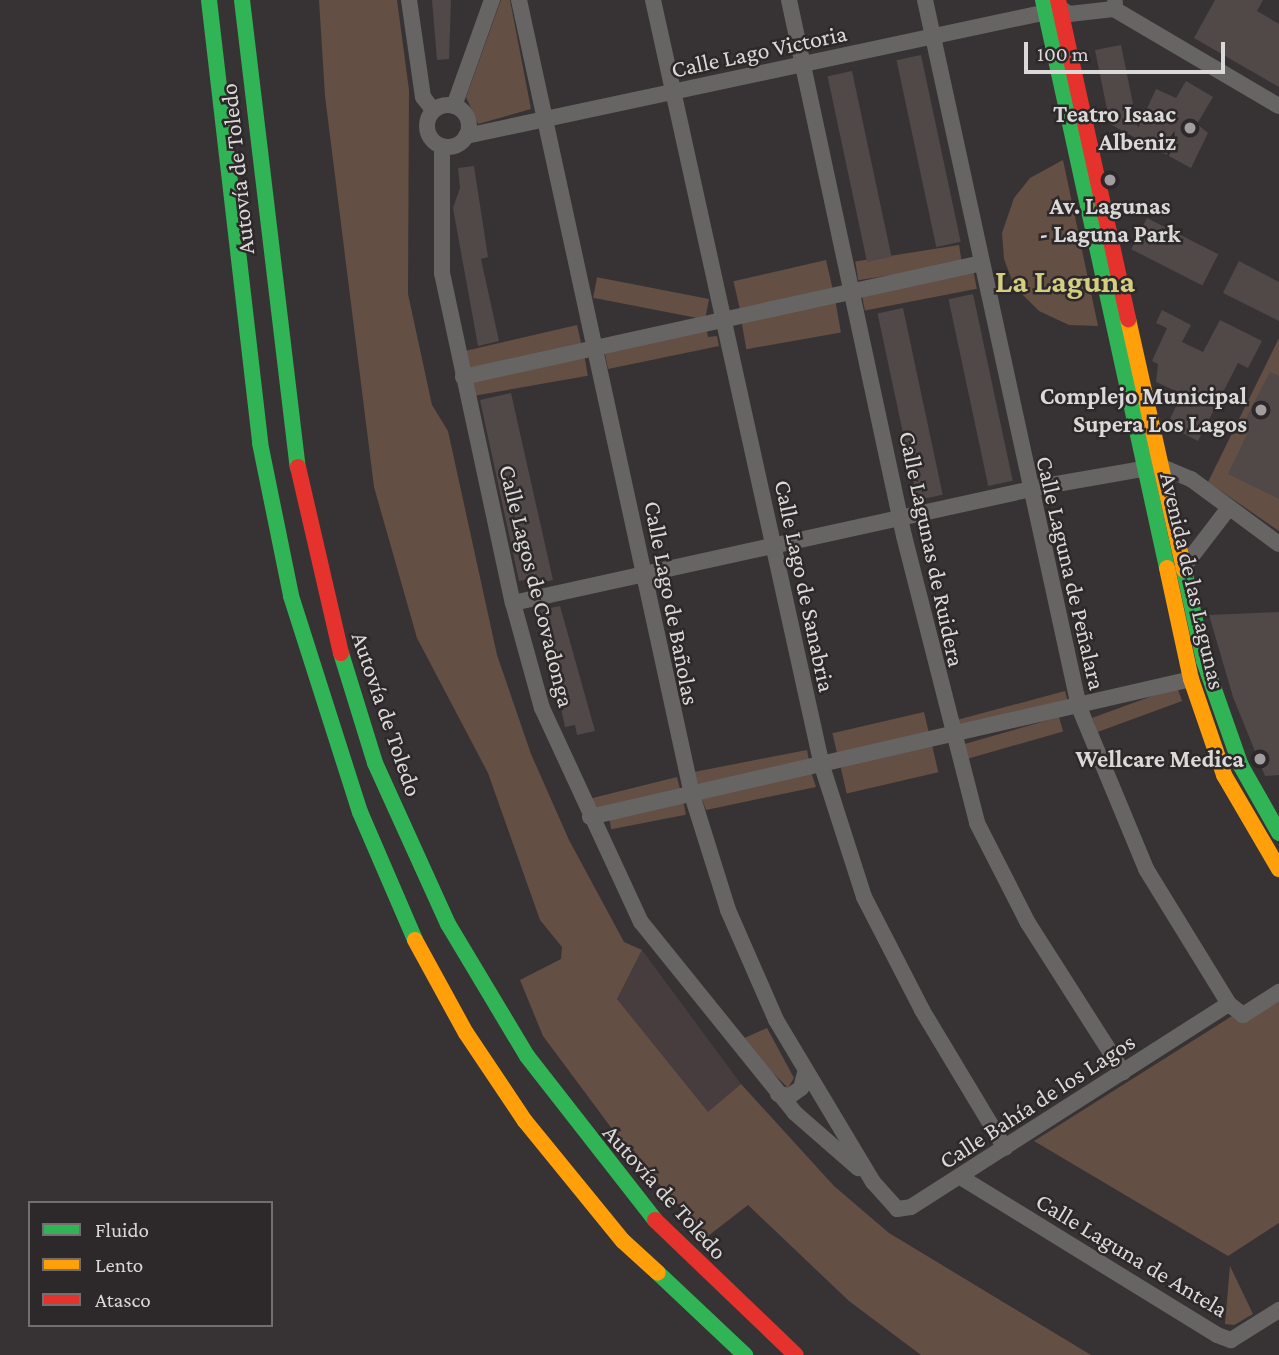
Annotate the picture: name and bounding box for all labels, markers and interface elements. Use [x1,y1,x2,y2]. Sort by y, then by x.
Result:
street label: Calle Lago Victoria [668,18,850,84]
scale bar [1027,28,1228,72]
text: 100 m [1037,42,1089,66]
street label: Autovía de Toledo [214,82,260,256]
place label: Teatro Isaac Albeniz [1053,100,1176,156]
marker: Teatro Isaac Albeniz [1182,120,1198,136]
marker: Av. Lagunas - Laguna Park [1102,172,1118,188]
place label: Av. Lagunas - Laguna Park [1039,192,1181,248]
district label: La Laguna [995,262,1135,300]
place label: Complejo Municipal Supera Los Lagos [1040,382,1247,438]
marker: Complejo Municipal Supera Los Lagos [1253,402,1269,418]
street label: Calle Lagunas de Ruidera [893,429,971,669]
street label: Calle Laguna de Peñalara [1030,453,1112,693]
street label: Calle Lagos de Covadonga [493,462,581,710]
street label: Avenida de las Lagunas [1154,470,1232,692]
street label: Calle Lago de Sanabria [768,477,842,695]
street label: Calle Lago de Bañolas [638,498,706,708]
street label: Autovía de Toledo [345,628,429,800]
place label: Wellcare Medica [1075,745,1244,773]
marker: Wellcare Medica [1250,749,1270,769]
street label: Calle Bahía de los Lagos [934,1027,1140,1175]
street label: Autovía de Toledo [597,1119,733,1265]
street label: Calle Laguna de Antela [1031,1186,1233,1324]
legend [28,1201,273,1327]
text: Fluido [95,1218,149,1242]
text: Lento [95,1253,143,1277]
text: Atasco [95,1288,151,1312]

